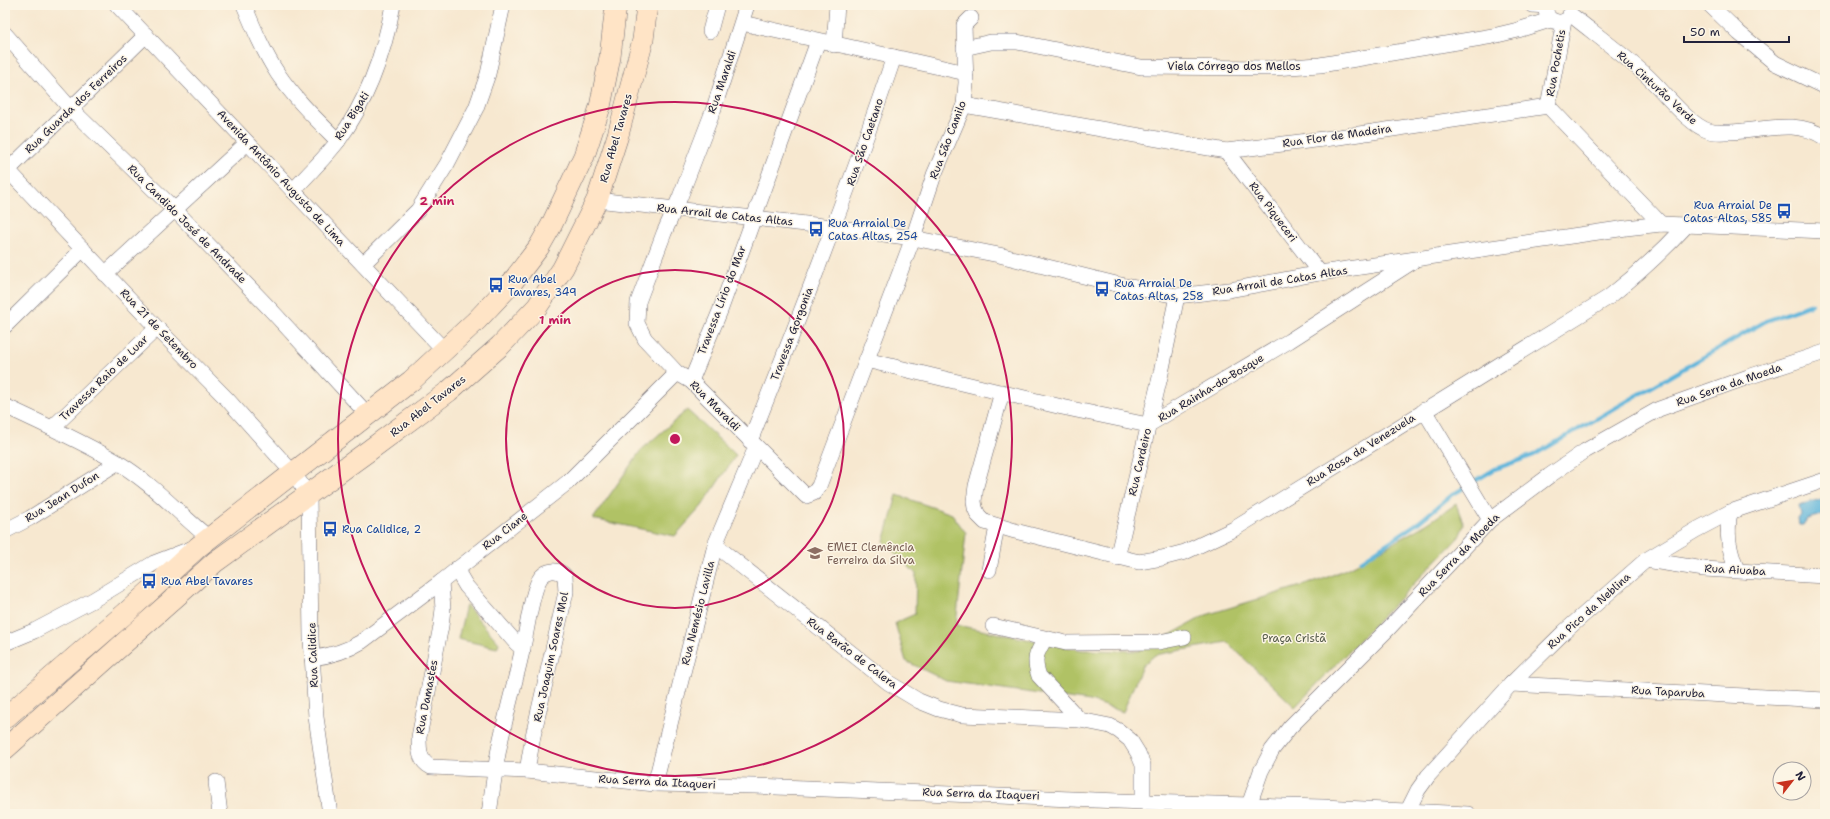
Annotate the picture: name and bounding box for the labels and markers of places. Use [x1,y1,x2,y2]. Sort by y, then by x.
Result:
place label: Rua Arraial De Catas Altas, 585 [1683,198,1772,226]
bus stop icon: Rua Arraial De Catas Altas, 585 [1775,202,1793,220]
place label: Rua Arraial De Catas Altas, 254 [828,216,918,244]
bus stop icon: Rua Arraial De Catas Altas, 254 [807,220,825,238]
place label: Rua Abel Tavares, 349 [508,272,577,300]
bus stop icon: Rua Abel Tavares, 349 [487,276,505,294]
place label: Rua Arraial De Catas Altas, 258 [1114,276,1204,304]
bus stop icon: Rua Arraial De Catas Altas, 258 [1093,280,1111,298]
centre of rings [668,432,682,446]
bus stop icon: Rua Calidice, 2 [321,520,339,538]
place label: Rua Calidice, 2 [342,522,421,537]
place label: EMEI Clemência Ferreira da Silva [827,540,915,568]
school or university icon: EMEI Clemência Ferreira da Silva [806,544,824,562]
bus stop icon: Rua Abel Tavares [140,572,158,590]
place label: Rua Abel Tavares [161,574,253,589]

